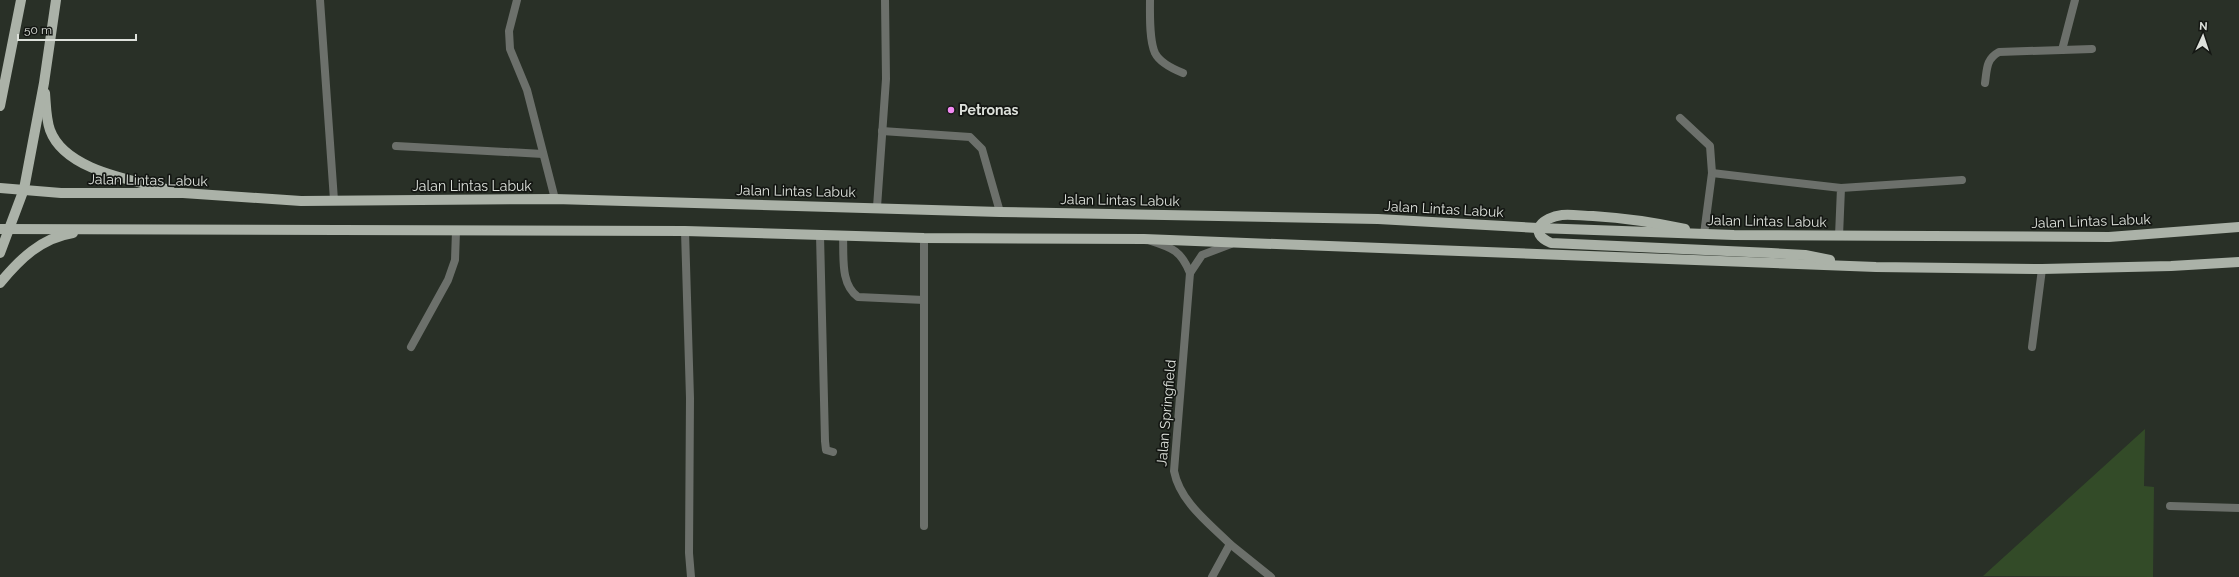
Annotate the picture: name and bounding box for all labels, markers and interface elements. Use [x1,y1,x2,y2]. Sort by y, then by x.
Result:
scale bar [18,16,136,42]
north arrow [2183,16,2223,56]
text: N [2199,20,2208,33]
text: 50 m [24,23,52,37]
place label: Petronas [959,102,1019,118]
marker: Petronas [946,105,956,115]
street label: Jalan Lintas Labuk [88,171,208,189]
street label: Jalan Lintas Labuk [412,178,532,194]
street label: Jalan Lintas Labuk [736,182,856,200]
street label: Jalan Lintas Labuk [1060,191,1180,209]
street label: Jalan Lintas Labuk [1384,198,1505,220]
street label: Jalan Lintas Labuk [2031,211,2152,231]
street label: Jalan Lintas Labuk [1707,212,1827,230]
street label: Jalan Springfield [1153,359,1179,467]

